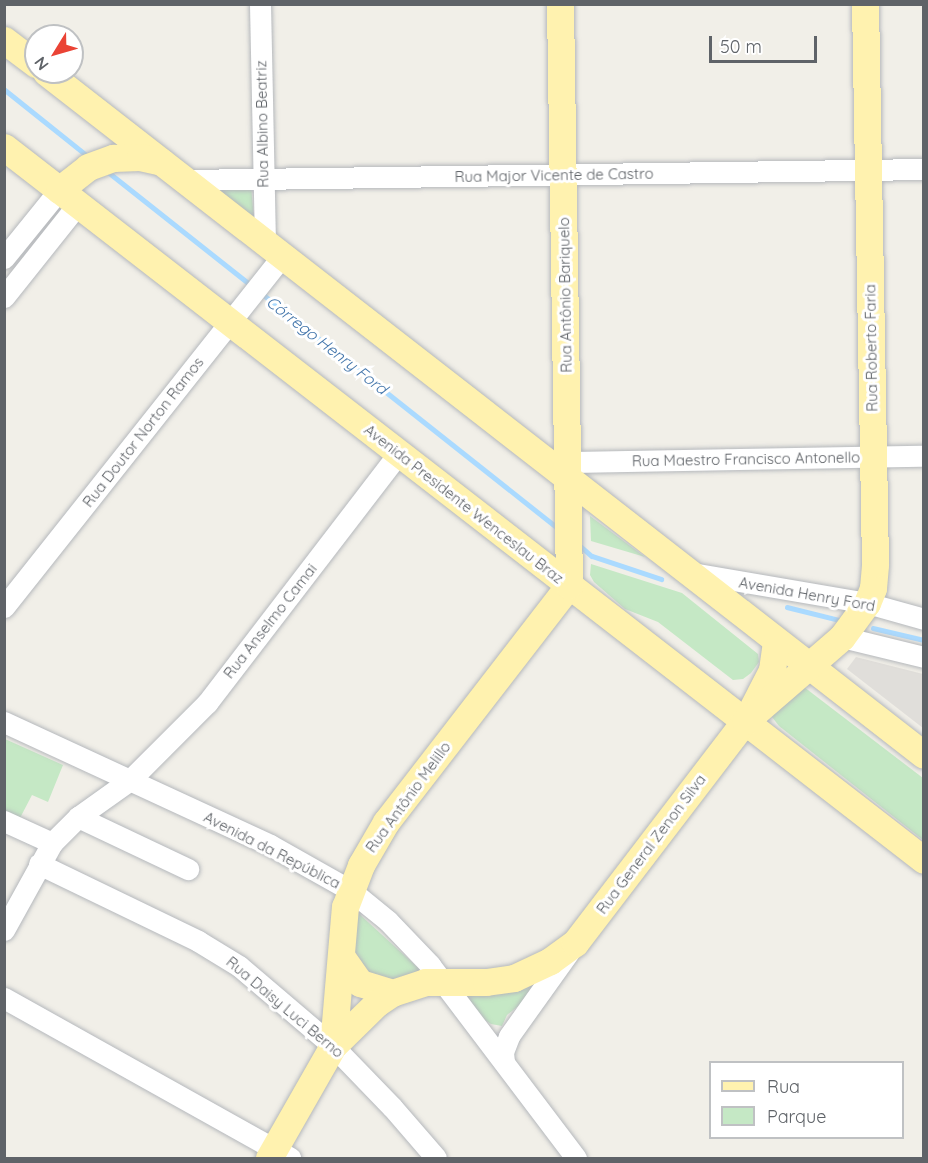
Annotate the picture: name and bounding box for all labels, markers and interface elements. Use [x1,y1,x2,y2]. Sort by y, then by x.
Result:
north arrow [24,24,84,84]
scale bar [712,24,820,62]
text: 50 m [720,35,762,58]
text: N [30,53,53,74]
street label: Rua Albino Beatriz [252,60,272,188]
street label: Rua Major Vicente de Castro [454,164,654,186]
street label: Rua Antônio Bariquelo [555,217,575,373]
street label: Rua Roberto Faria [861,284,881,412]
water label: Córrego Henry Ford [263,292,391,398]
street label: Rua Doutor Norton Ramos [79,353,207,511]
street label: Avenida Presidente Wenceslau Braz [361,421,567,587]
street label: Rua Maestro Francisco Antonello [632,448,860,470]
street label: Rua Anselmo Camai [220,560,320,682]
street label: Avenida Henry Ford [738,573,876,615]
street label: Rua Antônio Melillo [362,738,454,856]
street label: Rua General Zenon Silva [593,771,709,917]
street label: Avenida da República [201,808,343,892]
street label: Rua Daisy Luci Berno [223,953,347,1061]
legend [709,1061,904,1139]
text: Rua [767,1075,800,1098]
text: Parque [767,1105,826,1128]

